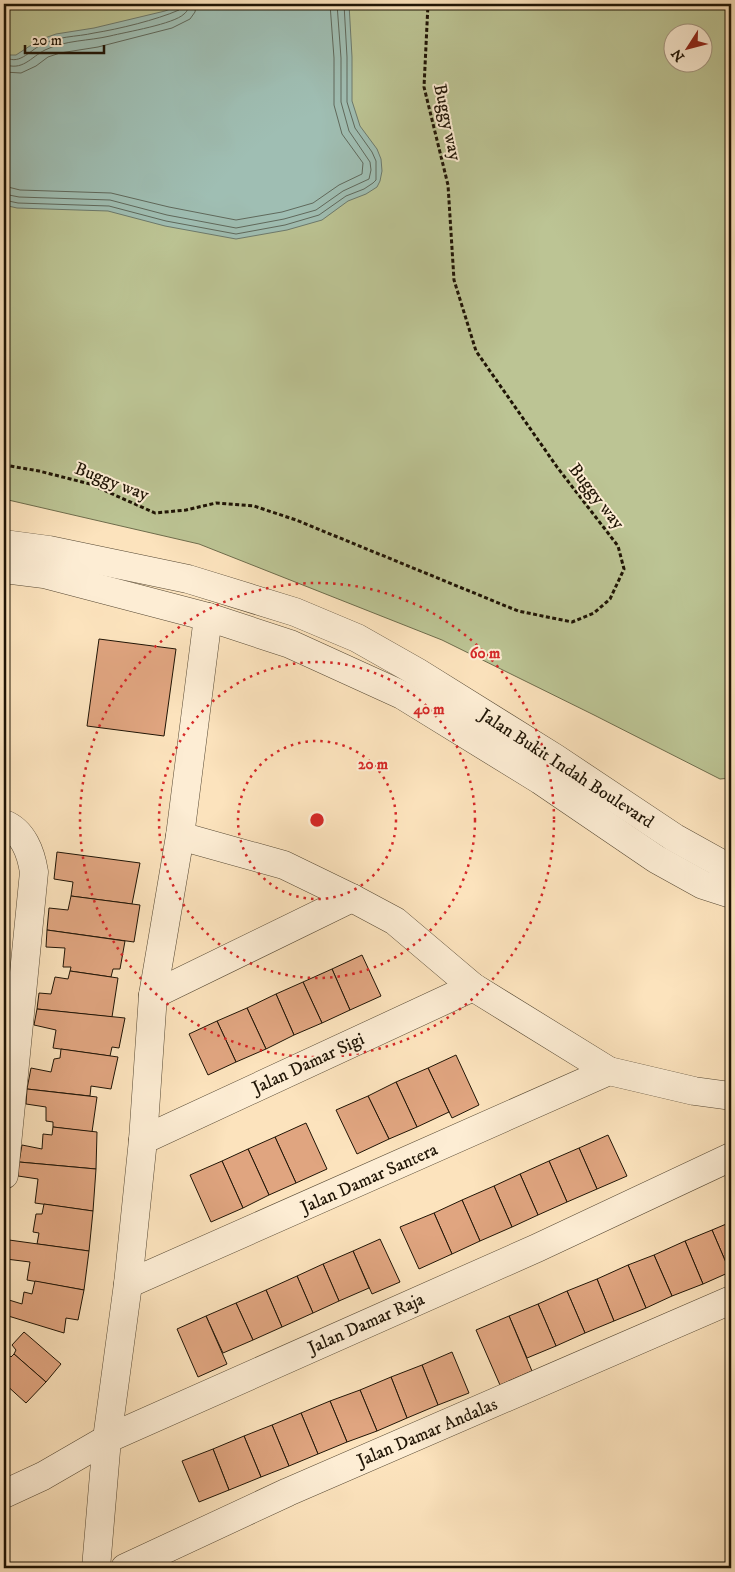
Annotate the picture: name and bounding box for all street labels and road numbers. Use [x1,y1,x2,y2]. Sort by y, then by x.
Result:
street label: Buggy way [428,82,466,163]
street label: Buggy way [71,458,152,506]
street label: Buggy way [564,459,629,534]
street label: Jalan Bukit Indah Boulevard [473,703,658,833]
street label: Jalan Damar Sigi [247,1028,368,1100]
street label: Jalan Damar Santera [296,1139,442,1220]
street label: Jalan Damar Raja [303,1288,428,1360]
street label: Jalan Damar Andalas [352,1393,501,1473]

